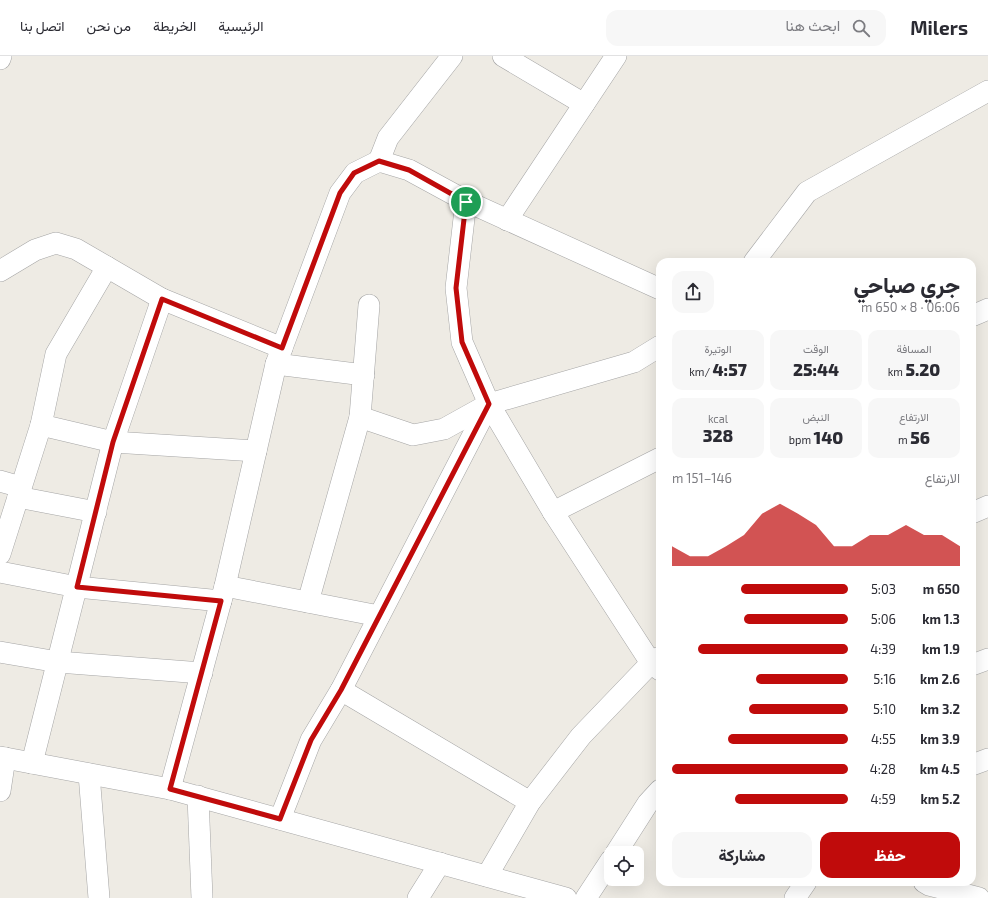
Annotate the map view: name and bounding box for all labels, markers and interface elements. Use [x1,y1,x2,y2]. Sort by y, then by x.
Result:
search box [606,10,886,46]
text: ابحث هنا [785,16,840,34]
text: Milers [910,16,968,39]
text: اتصل بنا [20,17,65,34]
text: من نحن [87,17,131,34]
text: الخريطة [153,17,196,34]
text: الرئيسية [218,17,264,34]
icon: search [850,17,872,39]
pin [449,185,483,219]
icon: arrive [455,191,477,213]
button: share [672,271,714,313]
text: جري صباحي [854,271,960,297]
text: 06:06 · 8 × 650 m [861,299,960,315]
text: الوتيرة [705,342,731,355]
text: الوقت [803,342,829,355]
text: المسافة [897,342,931,355]
text: 4:57 [713,359,747,379]
text: 25:44 [793,359,839,379]
text: 5.20 [905,359,940,379]
text: /km [689,365,713,378]
text: km [888,365,905,378]
text: النبض [802,410,830,423]
text: الارتفاع [899,410,929,423]
text: kcal [708,412,728,425]
text: 328 [703,425,733,445]
text: 140 [814,427,843,447]
text: 56 [910,427,930,447]
text: bpm [789,433,814,446]
text: m [898,433,910,446]
text: 146–151 m [672,470,732,486]
text: الارتفاع [925,470,960,486]
text: 5:03 [871,581,896,597]
text: 650 m [923,581,960,597]
text: 5:06 [871,611,896,627]
text: 1.3 km [922,611,960,627]
text: 4:39 [870,641,896,657]
text: 1.9 km [922,641,960,657]
text: 5:16 [873,671,896,687]
text: 2.6 km [920,671,960,687]
text: 5:10 [873,701,896,717]
text: 3.2 km [920,701,960,717]
text: 4:55 [871,731,896,747]
text: 3.9 km [920,731,960,747]
text: 4:28 [870,761,896,777]
text: 4.5 km [920,761,960,777]
text: 4:59 [871,791,896,807]
text: 5.2 km [921,791,960,807]
button: مشاركة [672,832,812,878]
button: حفظ [820,832,960,878]
map controls [604,846,644,886]
button: locate [604,846,644,886]

